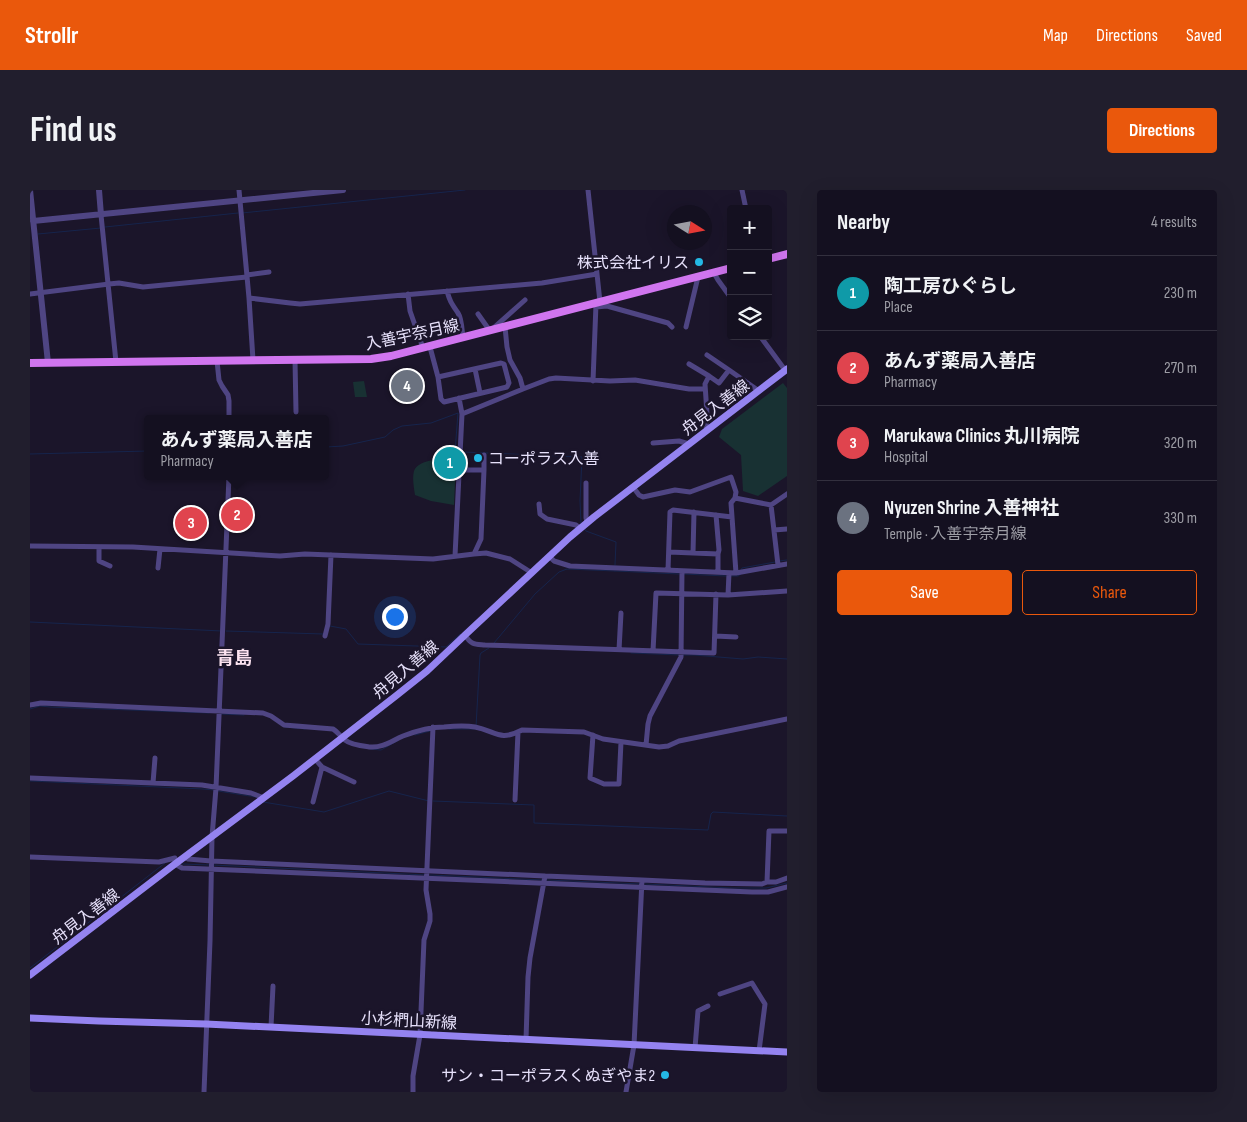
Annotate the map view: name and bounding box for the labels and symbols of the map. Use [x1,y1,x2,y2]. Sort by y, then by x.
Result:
north arrow [667,205,712,250]
place label: 株式会社イリス [577,254,689,273]
marker: 株式会社イリス [693,256,705,268]
street label: 入善宇奈月線 [363,316,461,355]
pin: 4 [391,367,423,405]
street label: 舟見入善線 [678,377,754,440]
pin: 1 [434,444,466,482]
place label: コーポラス入善 [488,450,600,469]
marker: コーポラス入善 [472,452,484,464]
pin: 2 [221,496,253,534]
pin: 3 [175,504,207,542]
your location [382,604,408,630]
street label: 舟見入善線 [369,637,443,703]
district label: 青島 [216,648,252,669]
street label: 舟見入善線 [48,886,124,949]
street label: 小杉椚山新線 [360,1009,457,1033]
place label: サン・コーポラスくぬぎやま2 [441,1067,655,1086]
marker: サン・コーポラスくぬぎやま2 [659,1069,671,1081]

